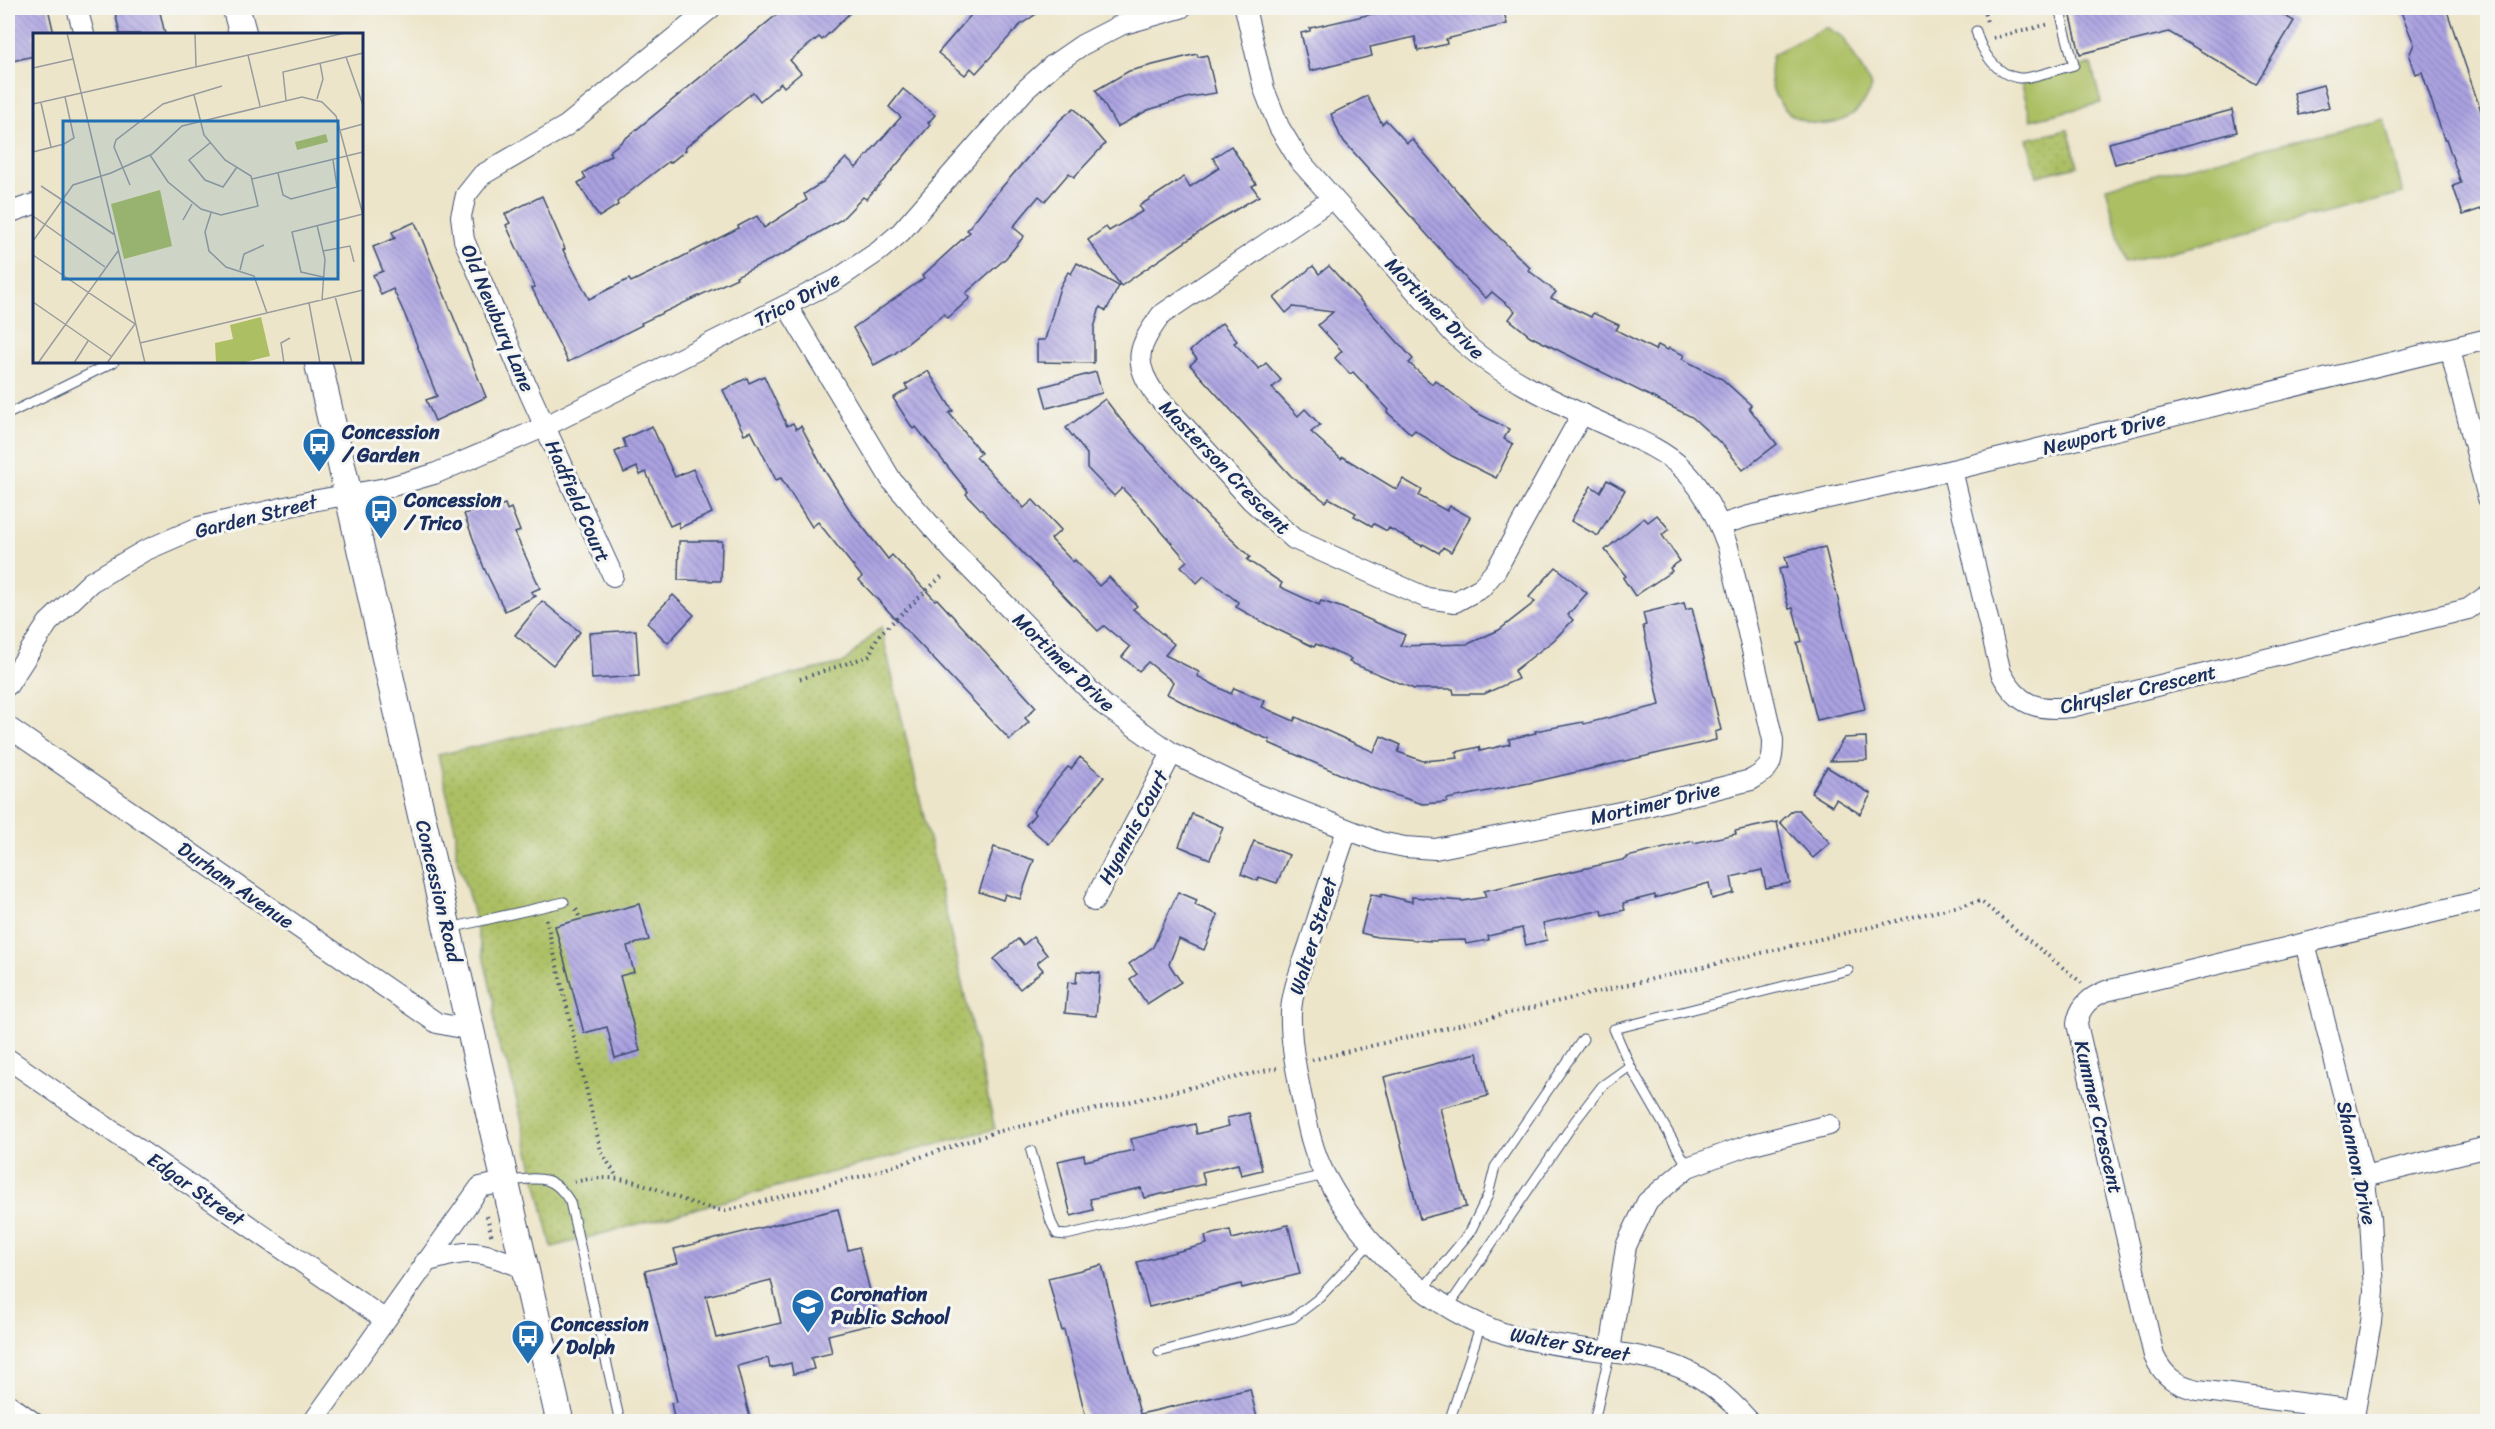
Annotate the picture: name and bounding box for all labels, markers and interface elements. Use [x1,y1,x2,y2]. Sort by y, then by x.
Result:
inset map [33,33,363,363]
street label: Old Newbury Lane [451,239,545,398]
street label: Mortimer Drive [1376,248,1493,368]
street label: Trico Drive [748,262,847,337]
street label: Masterson Crescent [1150,391,1299,544]
street label: Newport Drive [2039,401,2170,466]
place label: Concession / Garden [341,415,440,473]
bus stop icon: Concession / Garden [301,426,337,473]
street label: Hadfield Court [535,434,620,569]
place label: Concession / Trico [403,483,502,541]
street label: Garden Street [191,484,322,549]
bus stop icon: Concession / Trico [363,493,399,540]
street label: Mortimer Drive [1004,604,1124,721]
street label: Chrysler Crescent [2057,654,2220,724]
street label: Hyannis Court [1089,763,1179,891]
street label: Mortimer Drive [1587,772,1724,835]
street label: Concession Road [405,816,472,967]
street label: Durham Avenue [170,832,301,939]
street label: Walter Street [1279,872,1348,999]
street label: Kummer Crescent [2064,1037,2133,1198]
street label: Shannon Drive [2326,1098,2387,1228]
street label: Edgar Street [140,1143,253,1237]
place label: Coronation Public School [830,1277,951,1335]
school or university icon: Coronation Public School [790,1287,826,1334]
place label: Concession / Dolph [550,1307,649,1365]
street label: Walter Street [1507,1317,1633,1372]
bus stop icon: Concession / Dolph [510,1318,546,1365]

